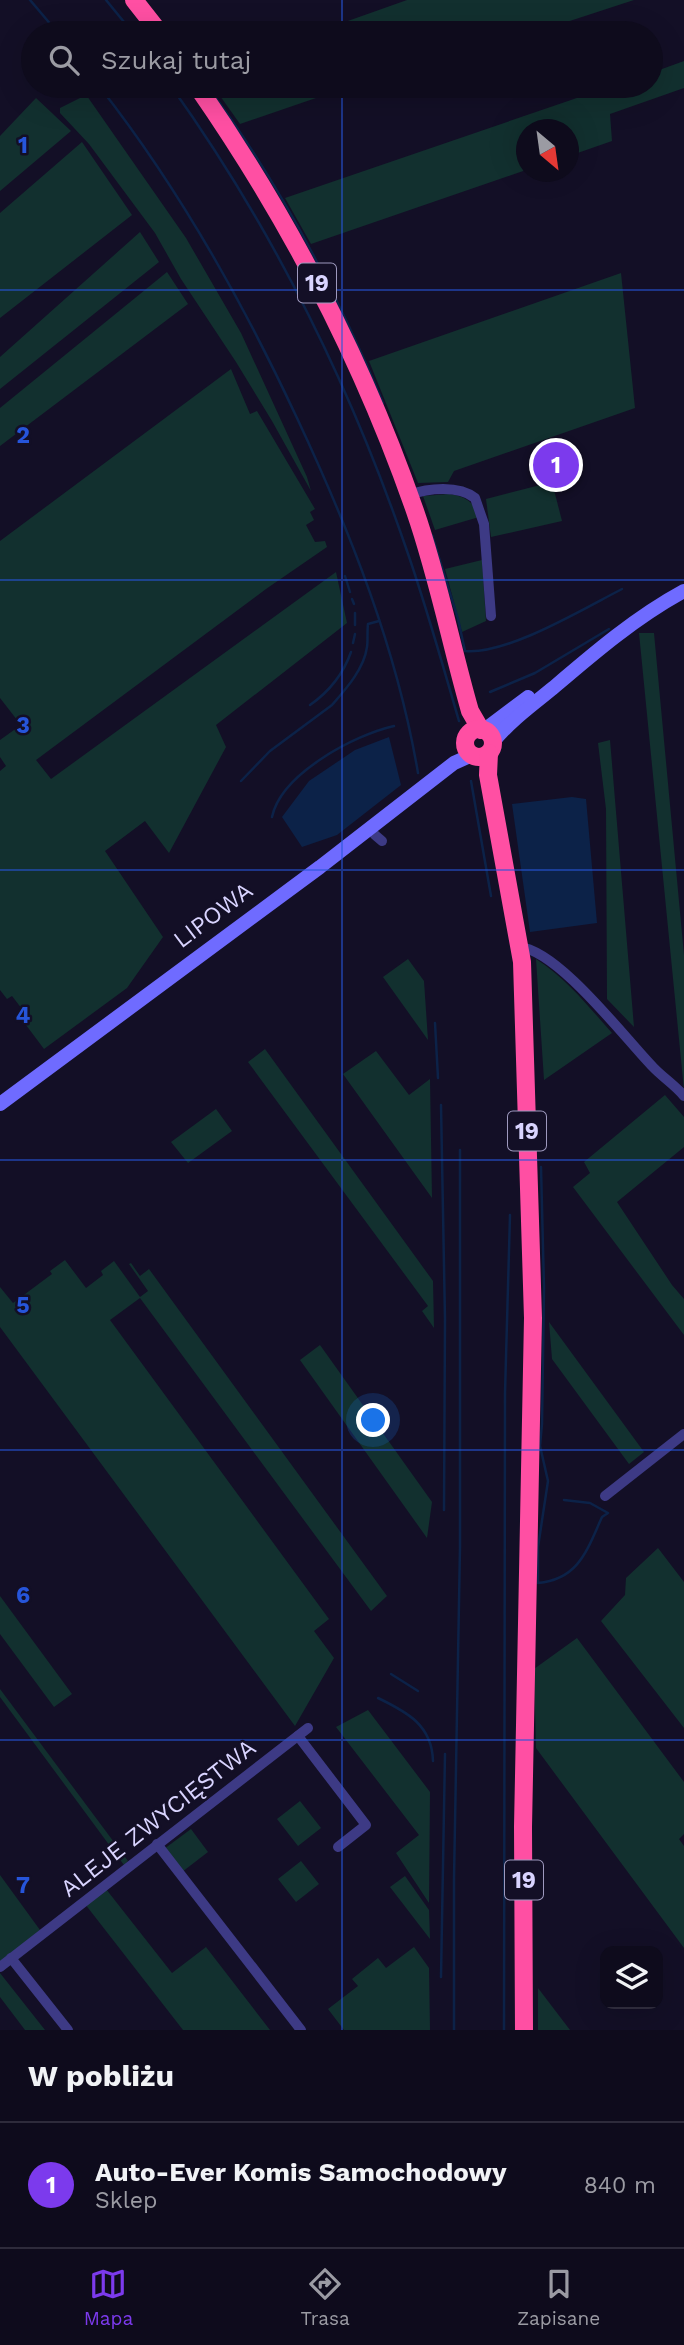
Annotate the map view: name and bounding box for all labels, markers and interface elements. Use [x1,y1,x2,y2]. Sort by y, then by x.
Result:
search box [21,21,663,98]
icon: search [45,41,83,79]
text: Szukaj tutaj [101,45,251,75]
north arrow [516,119,579,182]
text: 1 [18,132,28,159]
road number: 19 [298,264,336,302]
text: 2 [16,422,30,449]
pin: 1 [533,439,579,491]
text: 3 [16,712,30,739]
street label: LIPOWA [168,876,258,954]
text: 4 [16,1002,31,1029]
road number: 19 [508,1112,546,1150]
text: 5 [16,1292,30,1319]
your location [356,1403,390,1437]
text: 6 [16,1582,30,1609]
street label: ALEJE ZWYCIĘSTWA [55,1733,261,1903]
road number: 19 [505,1860,543,1899]
text: 7 [16,1872,30,1899]
map controls [600,1946,663,2009]
button: layers [600,1946,663,2009]
text: W pobliżu [28,2058,174,2093]
text: Auto-Ever Komis Samochodowy [95,2157,507,2187]
text: 1 [46,2172,56,2199]
text: 840 m [584,2172,656,2199]
text: Sklep [95,2187,158,2214]
tab: Mapa [84,2265,133,2330]
tab: Trasa [301,2265,350,2330]
tab: Zapisane [517,2265,600,2330]

